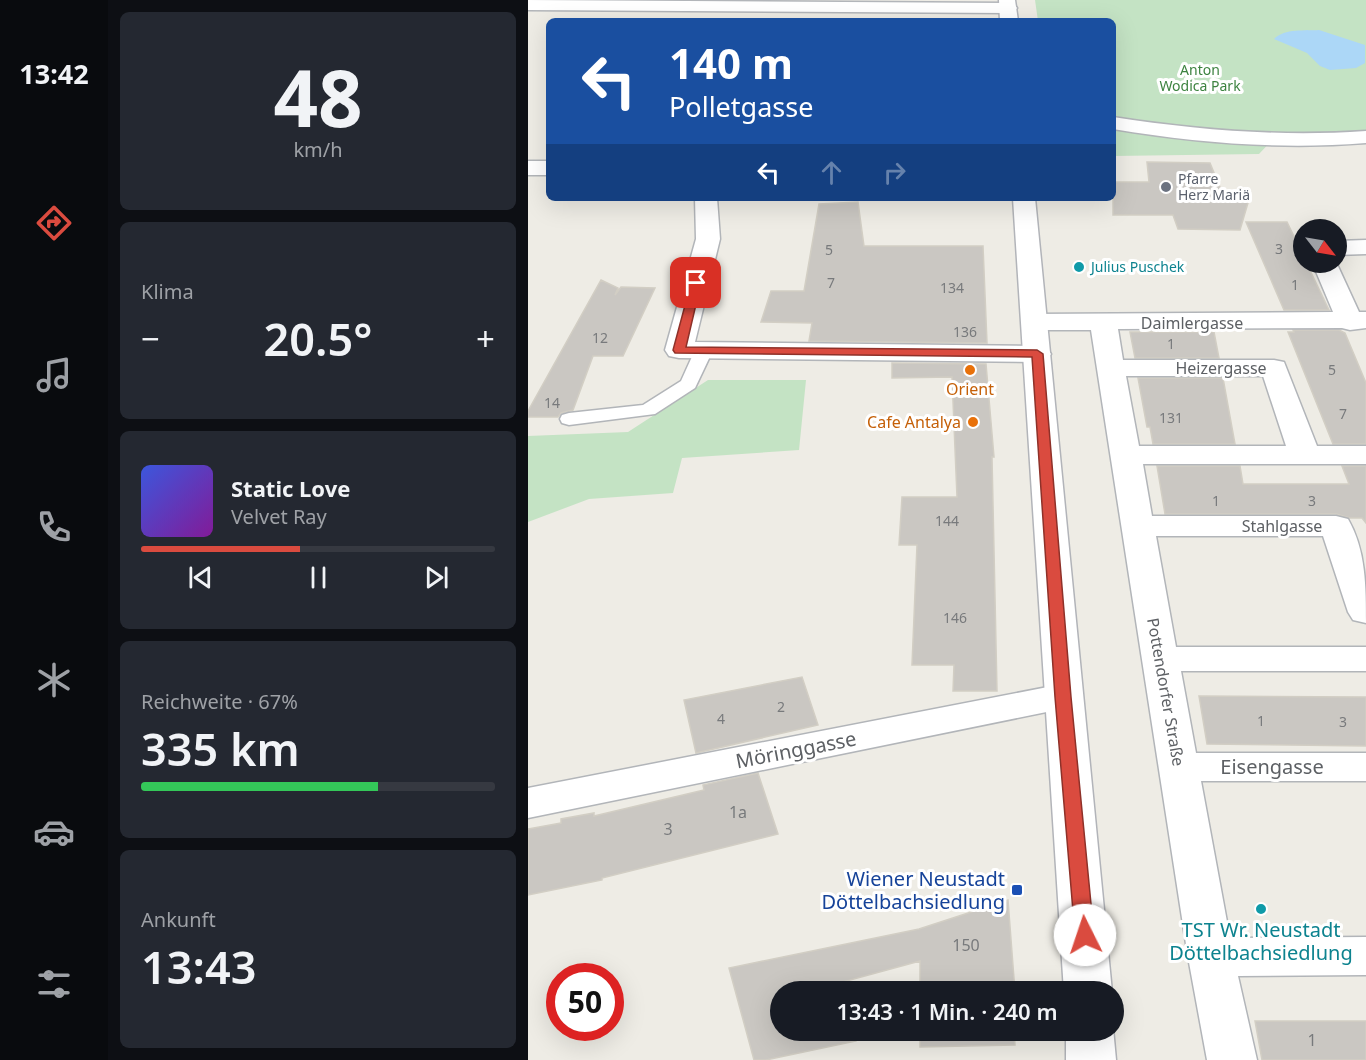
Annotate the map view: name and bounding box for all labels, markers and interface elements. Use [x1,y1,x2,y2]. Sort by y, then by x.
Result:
text: 140 m [669,34,793,91]
icon: left [570,42,648,120]
text: 48 [273,44,363,150]
text: 13:42 [19,55,89,92]
park label: Anton Wodica Park [1159,60,1241,95]
text: Polletgasse [669,88,813,125]
text: km/h [293,136,343,163]
icon: left [752,156,785,189]
icon: ahead [815,156,848,189]
icon: right [878,156,911,189]
place label: Pfarre Herz Mariä [1178,169,1250,204]
marker: Pfarre Herz Mariä [1159,180,1173,194]
icon: directions [33,202,75,244]
north arrow [1293,219,1347,273]
map controls [1293,219,1347,273]
house number: 3 [1275,239,1283,258]
house number: 5 [825,240,833,259]
pin [670,257,721,308]
place label: Julius Puschek [1089,257,1185,276]
marker: Julius Puschek [1072,260,1086,274]
icon: arrive [679,266,712,299]
house number: 7 [827,273,835,292]
house number: 1 [1291,275,1299,294]
text: Klima [141,278,194,305]
house number: 134 [940,278,964,297]
text: 20.5° [264,308,372,369]
street label: Daimlergasse [1141,312,1243,334]
text: − [141,316,160,361]
text: + [476,316,495,361]
house number: 136 [953,322,977,341]
house number: 12 [592,328,608,347]
house number: 1 [1167,334,1175,353]
icon: music [33,354,75,396]
street label: Heizergasse [1175,357,1267,379]
house number: 5 [1328,360,1336,379]
marker: Orient [963,363,977,377]
place label: Orient [946,378,994,400]
house number: 14 [544,393,560,412]
house number: 7 [1339,404,1347,423]
house number: 131 [1159,408,1183,427]
place label: Cafe Antalya [867,411,961,433]
marker: Cafe Antalya [966,415,980,429]
text: Static Love [231,473,350,503]
house number: 1 [1212,491,1220,510]
house number: 3 [1308,491,1316,510]
text: Velvet Ray [231,503,327,530]
icon: phone [33,506,75,548]
house number: 144 [935,511,959,530]
street label: Stahlgasse [1242,515,1322,537]
icon: previous [184,561,217,594]
icon: pause [302,561,335,594]
icon: next [420,561,453,594]
house number: 146 [943,608,967,627]
street label: Pottendorfer Straße [1142,616,1190,768]
icon: climate [33,659,75,701]
text: Reichweite · 67% [141,688,298,715]
house number: 2 [777,697,785,716]
house number: 4 [717,709,725,728]
house number: 1 [1257,711,1265,730]
house number: 3 [1339,712,1347,731]
text: 335 km [141,718,300,779]
street label: Möringgasse [733,725,858,774]
street label: Eisengasse [1220,753,1324,780]
house number: 1a [729,801,747,823]
icon: car [33,811,75,853]
house number: 3 [663,818,673,840]
place label: Wiener Neustadt Döttelbachsiedlung [821,865,1005,915]
marker: Wiener Neustadt Döttelbachsiedlung [1010,883,1024,897]
marker: TST Wr. Neustadt Döttelbachsiedlung [1254,902,1268,916]
position arrow [1053,903,1117,967]
text: Ankunft [141,906,216,933]
place label: TST Wr. Neustadt Döttelbachsiedlung [1169,916,1353,966]
house number: 150 [952,934,980,956]
text: 13:43 [141,936,256,997]
icon: filters [33,963,75,1005]
speed limit sign: 50 [546,963,624,1041]
text: 13:43 · 1 Min. · 240 m [836,996,1058,1026]
house number: 1 [1307,1029,1317,1051]

